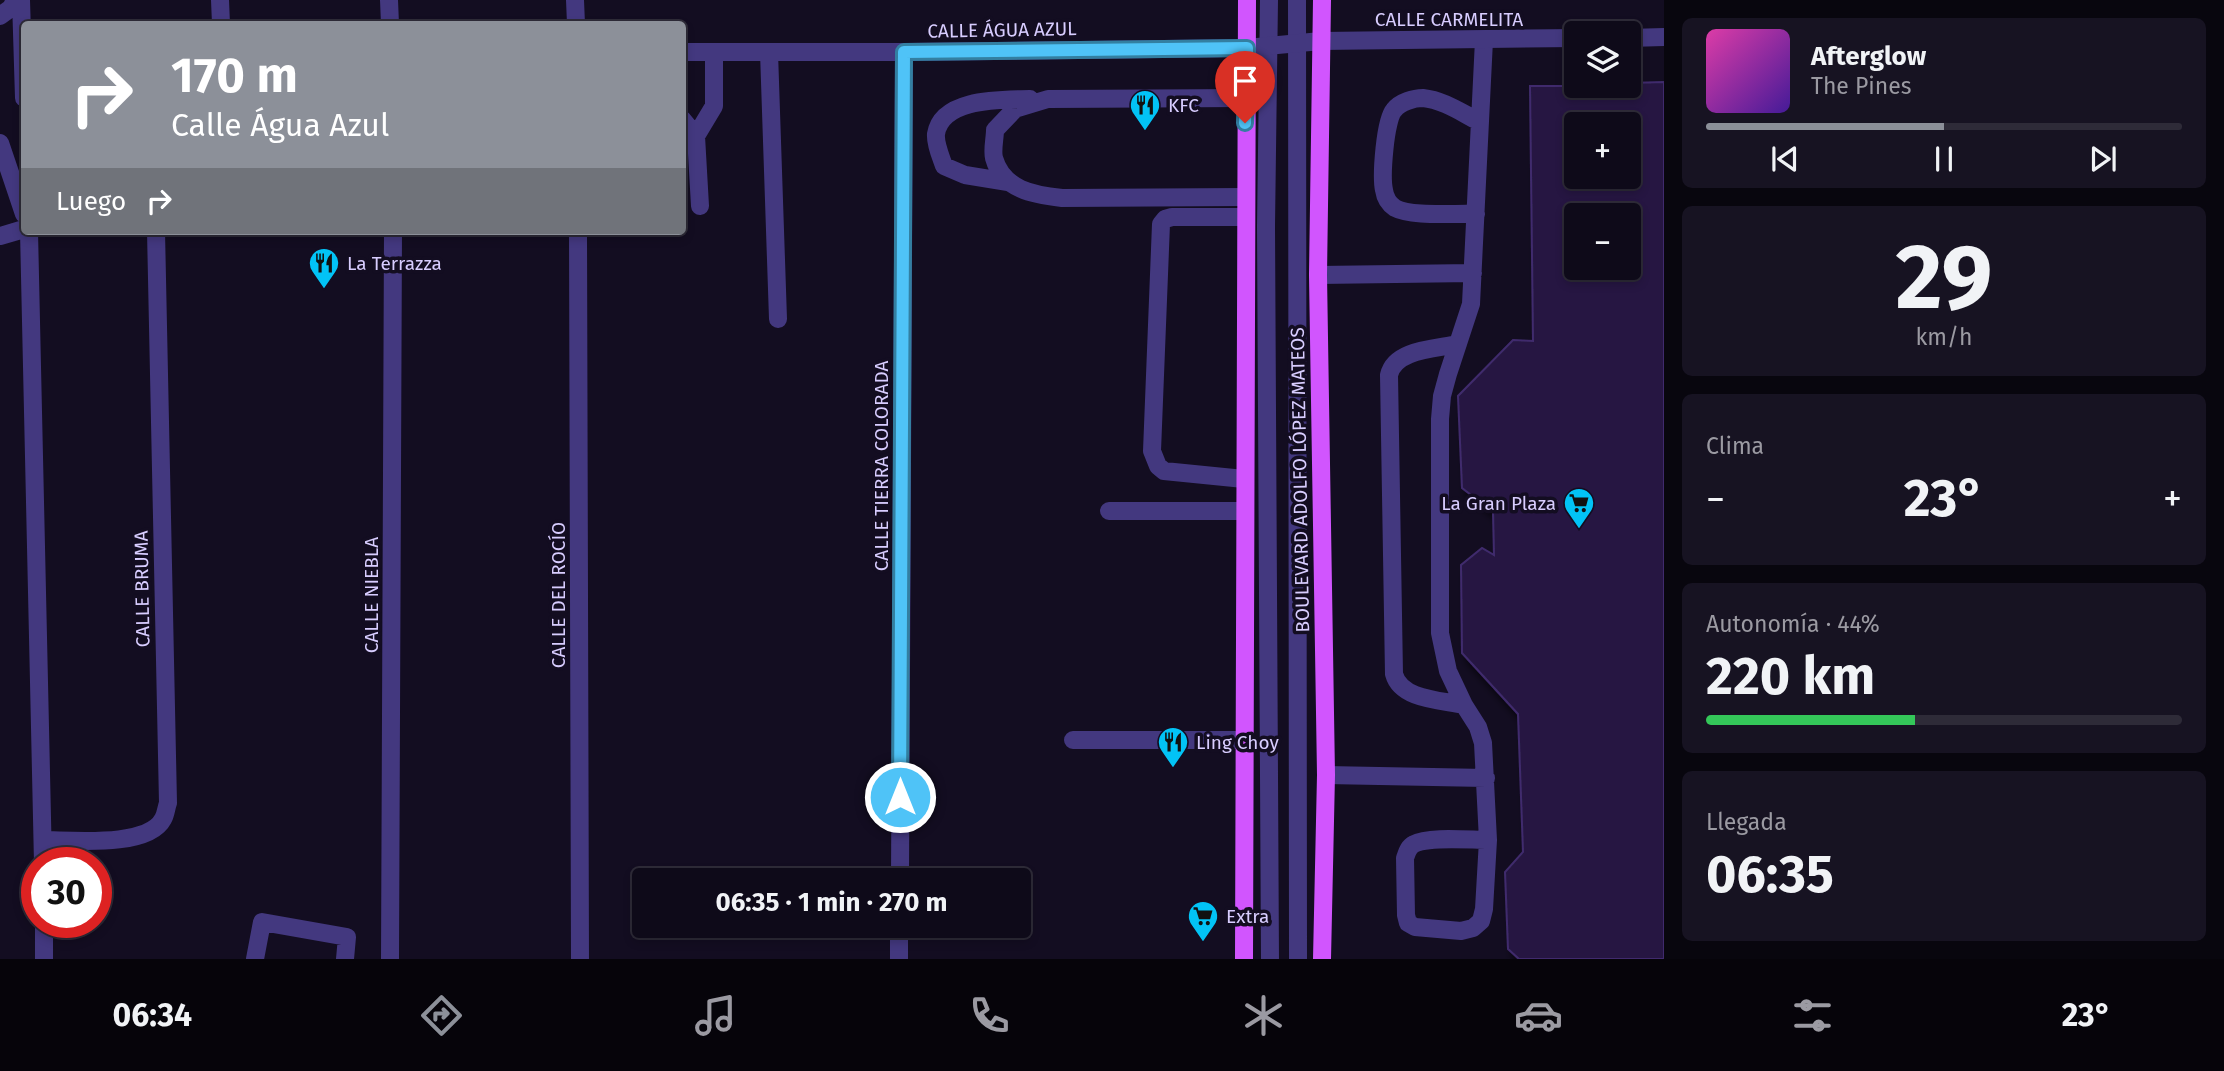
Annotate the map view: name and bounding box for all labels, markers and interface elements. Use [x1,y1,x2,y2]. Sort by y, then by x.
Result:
street label: CALLE CARMELITA [1375,8,1523,31]
street label: CALLE ÁGUA AZUL [927,17,1077,43]
map controls [1564,21,1641,280]
button: layers [1564,21,1641,98]
text: Afterglow [1811,41,1926,72]
text: 170 m [171,46,298,105]
icon: right [56,49,147,140]
pin [1215,51,1275,123]
icon: arrive [1226,62,1264,100]
text: The Pines [1811,72,1912,100]
restaurant icon: KFC [1128,88,1162,132]
place label: KFC [1168,94,1199,117]
text: Calle Água Azul [171,106,389,144]
button: + [1564,112,1641,189]
icon: previous [1766,140,1804,178]
icon: pause [1925,140,1963,178]
icon: next [2084,140,2122,178]
icon: right [140,182,178,220]
text: Luego [56,186,126,217]
button: − [1564,203,1641,280]
text: 29 [1895,223,1993,332]
restaurant icon: La Terrazza [307,246,341,290]
place label: La Terrazza [347,252,442,275]
text: km/h [1916,323,1972,351]
street label: BOULEVARD ADOLFO LÓPEZ MATEOS [1286,327,1314,633]
street label: CALLE TIERRA COLORADA [870,361,893,571]
text: Clima [1706,432,1764,460]
text: 23° [1904,467,1984,530]
text: − [1706,476,1725,522]
text: + [2163,476,2182,522]
supermarket icon: La Gran Plaza [1562,486,1596,530]
place label: La Gran Plaza [1441,492,1556,515]
street label: CALLE DEL ROCÍO [547,522,570,668]
street label: CALLE BRUMA [129,530,155,648]
street label: CALLE NIEBLA [360,537,383,653]
text: Autonomía · 44% [1706,610,1880,638]
text: 220 km [1706,645,1875,708]
restaurant icon: Ling Choy [1156,725,1190,769]
place label: Ling Choy [1196,731,1279,754]
position arrow [863,760,937,834]
text: Llegada [1706,808,1787,836]
text: 06:35 [1706,843,1834,906]
speed limit sign: 30 [21,847,112,938]
text: 06:35 · 1 min · 270 m [715,887,948,918]
supermarket icon: Extra [1186,899,1220,943]
place label: Extra [1226,905,1269,928]
icon: directions [417,991,466,1040]
icon: music [691,991,740,1040]
icon: phone [965,991,1014,1040]
icon: climate [1239,991,1288,1040]
icon: car [1514,991,1563,1040]
icon: filters [1788,991,1837,1040]
text: 06:34 [113,996,192,1034]
text: 23° [2062,996,2111,1034]

